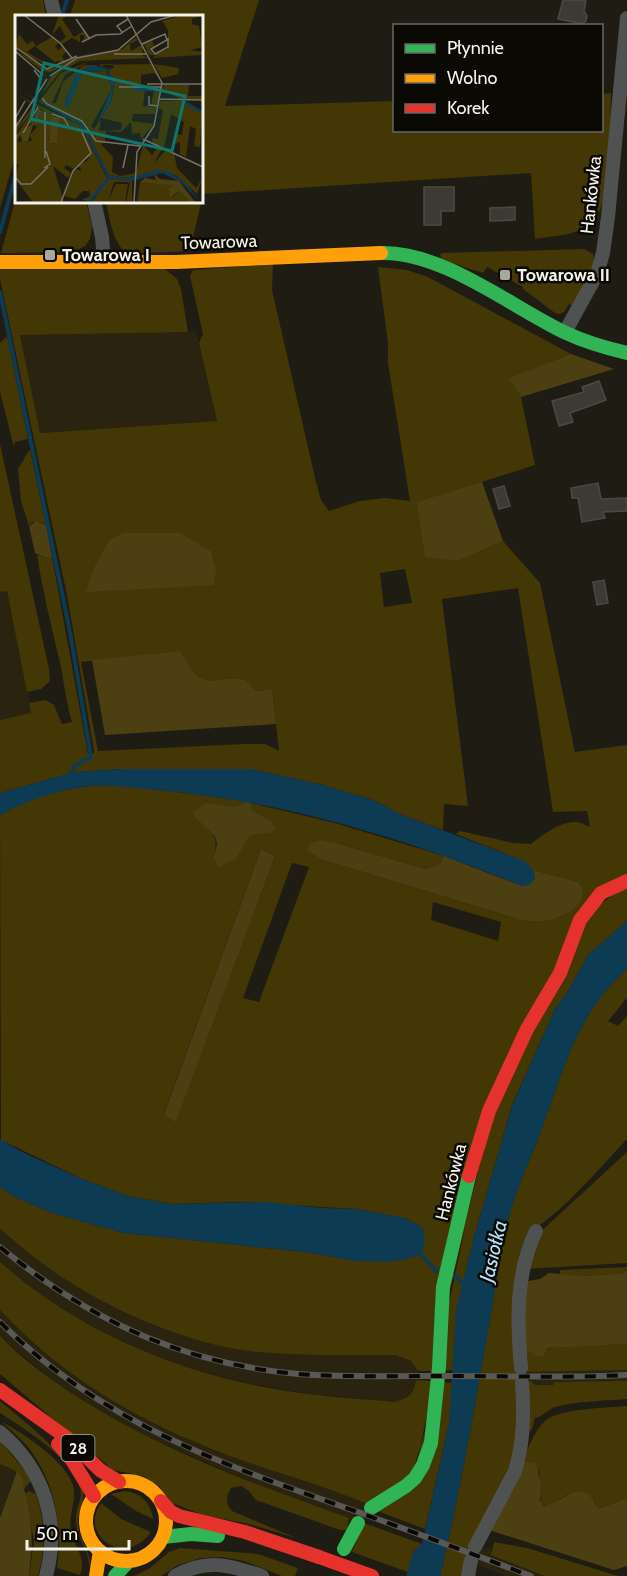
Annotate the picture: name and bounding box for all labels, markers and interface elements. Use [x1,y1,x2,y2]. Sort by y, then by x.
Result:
inset map [15,15,202,202]
legend [393,24,603,132]
text: Płynnie [447,37,504,59]
text: Wolno [447,67,498,89]
text: Korek [447,97,490,119]
street label: Hankówka [576,155,606,235]
street label: Towarowa [180,230,258,254]
place label: Towarowa I [62,244,150,266]
marker: Towarowa I [43,248,57,262]
place label: Towarowa II [517,264,610,286]
marker: Towarowa II [498,268,512,282]
street label: Hankówka [431,1141,471,1223]
water label: Jasiołka [474,1218,512,1286]
road number: 28 [62,1435,94,1461]
scale bar [27,1513,129,1551]
text: 50 m [36,1523,78,1545]

